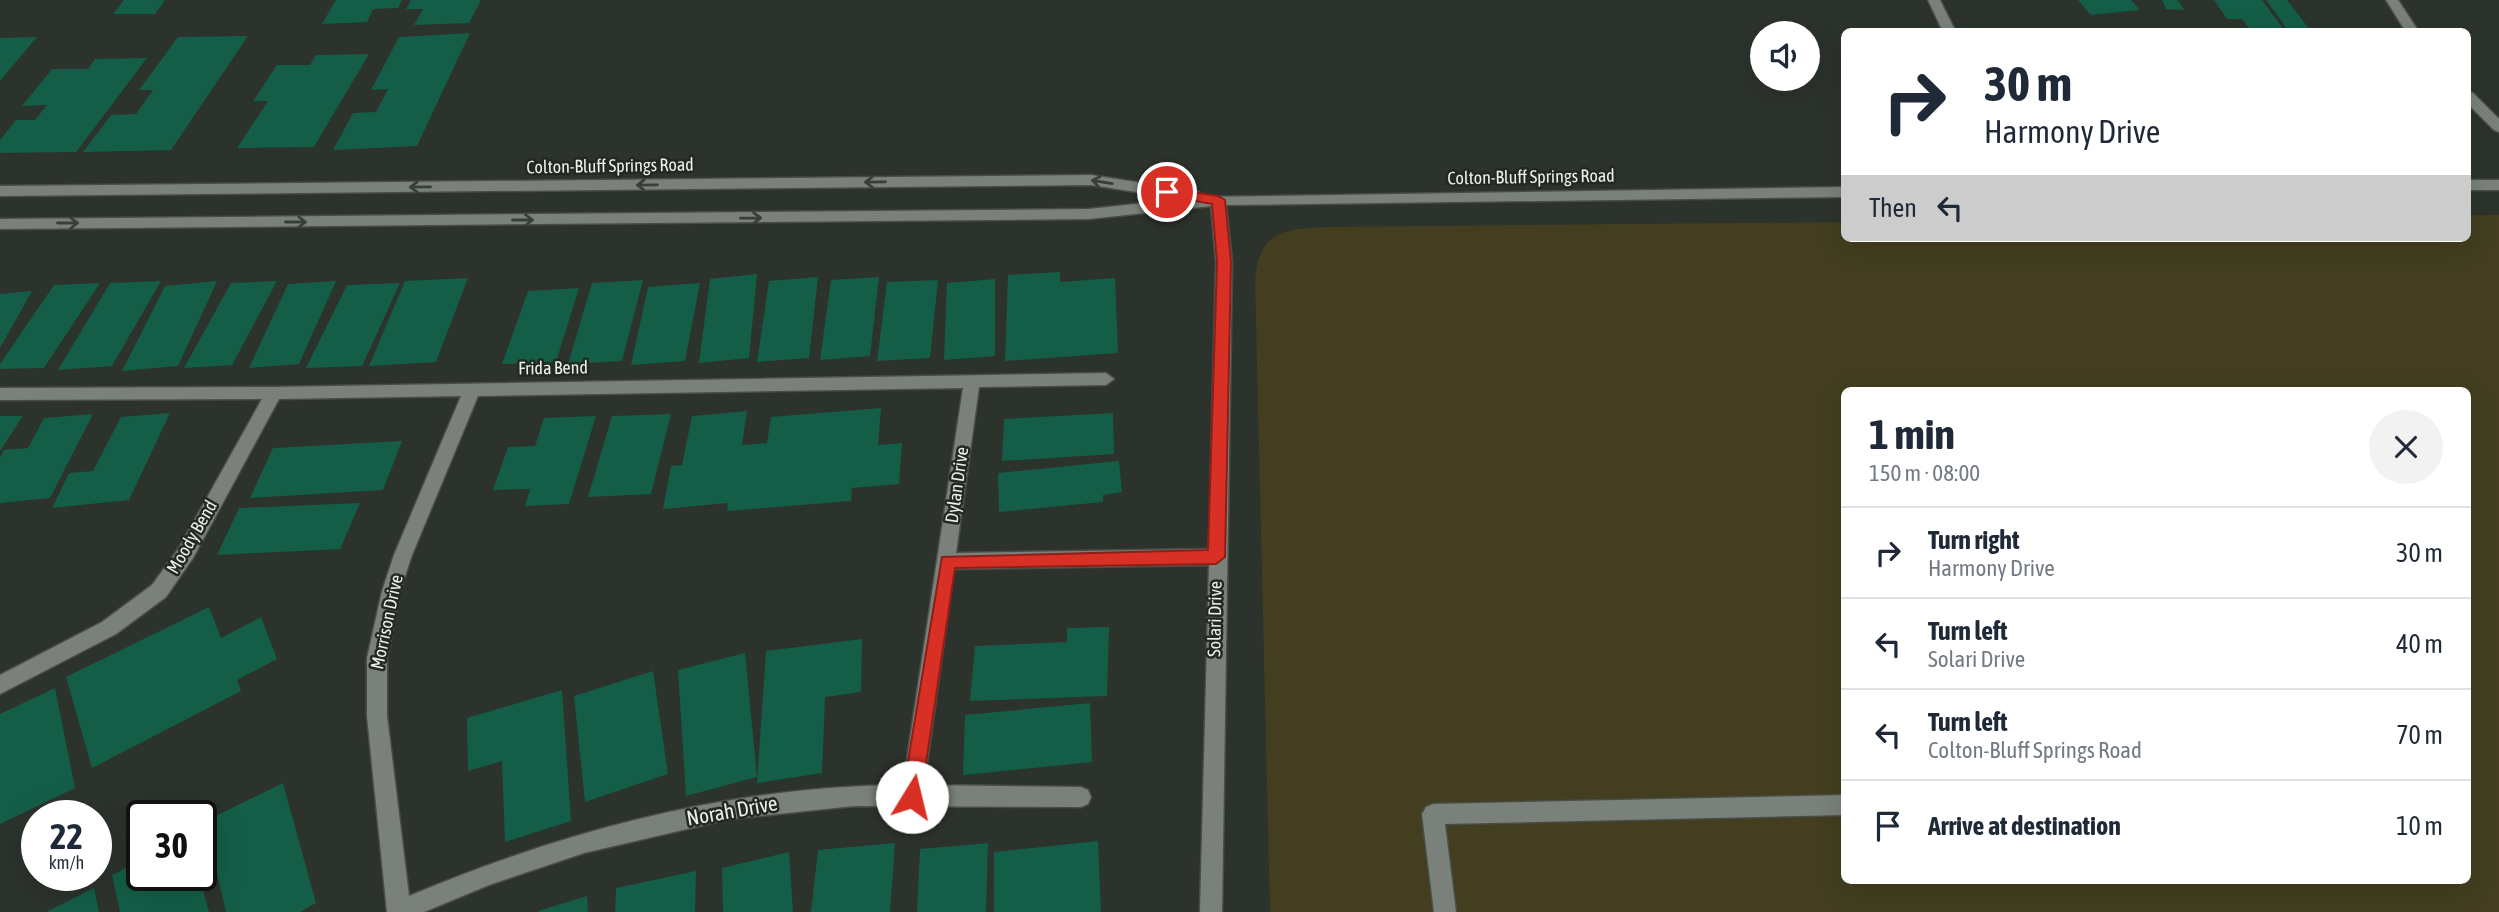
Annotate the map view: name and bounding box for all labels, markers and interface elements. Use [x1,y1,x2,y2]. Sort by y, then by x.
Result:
map controls [1750,21,1820,91]
button: sound [1750,21,1820,91]
text: 30 m [1984,55,2072,111]
icon: right [1869,56,1960,147]
text: Harmony Drive [1984,113,2160,150]
street label: Colton-Bluff Springs Road [526,154,694,177]
pin [1137,162,1197,222]
street label: Colton-Bluff Springs Road [1447,165,1615,188]
icon: arrive [1148,173,1186,211]
one-way arrow [864,175,887,189]
one-way arrow [1091,175,1114,188]
one-way arrow [636,178,659,191]
one-way arrow [409,180,432,194]
icon: left [1931,189,1969,227]
text: Then [1869,193,1917,223]
one-way arrow [739,211,762,225]
one-way arrow [511,214,534,227]
one-way arrow [284,215,307,229]
one-way arrow [56,216,79,230]
street label: Frida Bend [518,356,588,379]
text: 1 min [1869,410,1955,458]
button: close [2369,410,2443,484]
street label: Dylan Drive [941,445,972,524]
text: 150 m · 08:00 [1869,460,1980,486]
street label: Moody Bend [162,496,221,577]
text: Turn right [1928,525,2019,555]
icon: right [1869,534,1907,572]
text: 30 m [2396,538,2443,568]
text: Harmony Drive [1928,555,2055,581]
street label: Morrison Drive [366,573,407,671]
street label: Solari Drive [1203,581,1226,657]
text: Turn left [1928,616,2008,646]
icon: left [1869,625,1907,663]
text: 40 m [2396,629,2443,659]
text: Solari Drive [1928,646,2025,672]
text: Turn left [1928,707,2008,737]
icon: left [1869,716,1907,754]
text: 70 m [2396,720,2443,750]
text: Colton-Bluff Springs Road [1928,737,2142,763]
position arrow [875,760,949,834]
street label: Norah Drive [685,790,779,830]
speed limit sign: 30 [126,800,217,891]
icon: arrive [1869,807,1907,845]
text: Arrive at destination [1928,811,2121,841]
text: 10 m [2396,811,2443,841]
text: 22 [50,816,83,856]
text: km/h [49,852,84,873]

